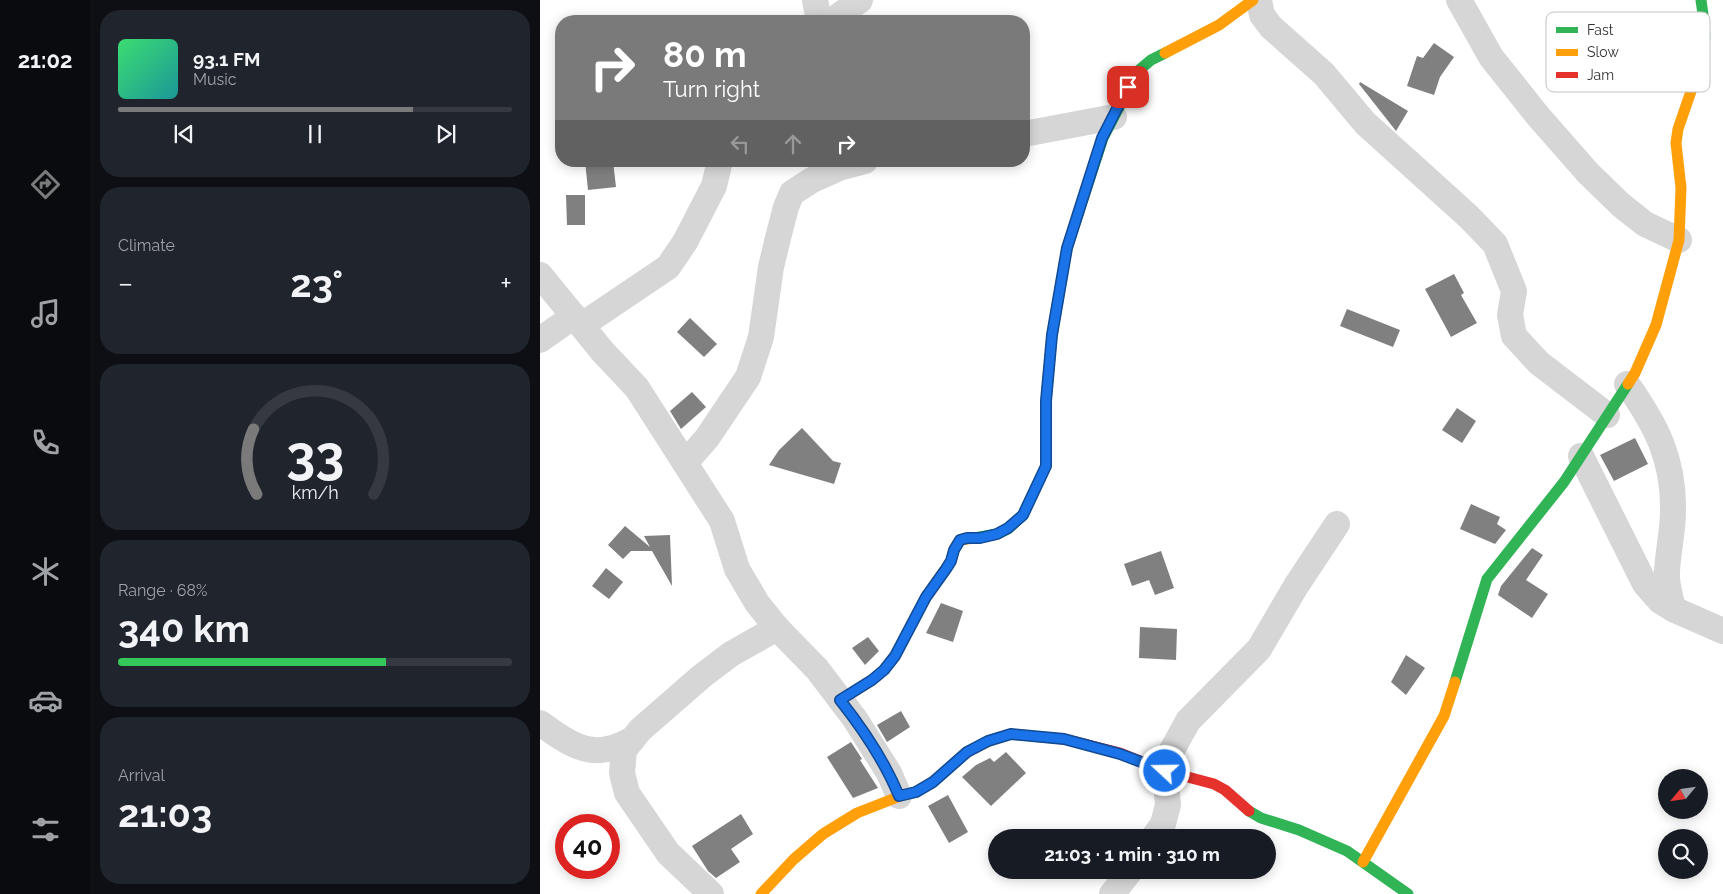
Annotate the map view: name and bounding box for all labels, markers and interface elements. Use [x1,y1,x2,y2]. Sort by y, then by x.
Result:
legend [1546,12,1710,92]
text: Fast [1587,22,1614,38]
text: 80 m [663,34,747,75]
icon: right [580,35,645,100]
text: Slow [1587,44,1619,60]
text: 21:02 [18,47,72,73]
text: 93.1 FM [193,48,260,70]
pin [1107,66,1149,108]
text: Jam [1587,67,1614,83]
text: Music [193,70,237,89]
icon: arrive [1114,73,1142,101]
text: Turn right [663,76,760,102]
icon: previous [170,120,198,148]
icon: pause [301,120,329,148]
icon: next [432,120,460,148]
icon: left [726,130,754,158]
icon: ahead [779,130,807,158]
icon: right [832,130,860,158]
icon: directions [28,167,63,202]
text: Climate [118,236,175,255]
text: 23° [290,261,343,306]
text: − [118,267,133,300]
text: + [500,267,512,300]
icon: music [28,296,63,331]
text: 33 [286,424,344,485]
icon: phone [28,425,63,460]
text: km/h [291,482,339,503]
icon: climate [28,554,63,589]
text: Range · 68% [118,581,207,600]
text: 340 km [118,606,250,651]
icon: car [28,683,63,718]
position arrow [1138,744,1190,796]
text: Arrival [118,766,165,785]
north arrow [1658,769,1708,819]
map controls [1658,769,1708,879]
text: 21:03 [118,791,212,836]
icon: filters [28,812,63,847]
speed limit sign: 40 [555,814,620,879]
button: search [1658,829,1708,879]
text: 21:03 · 1 min · 310 m [1044,843,1220,865]

